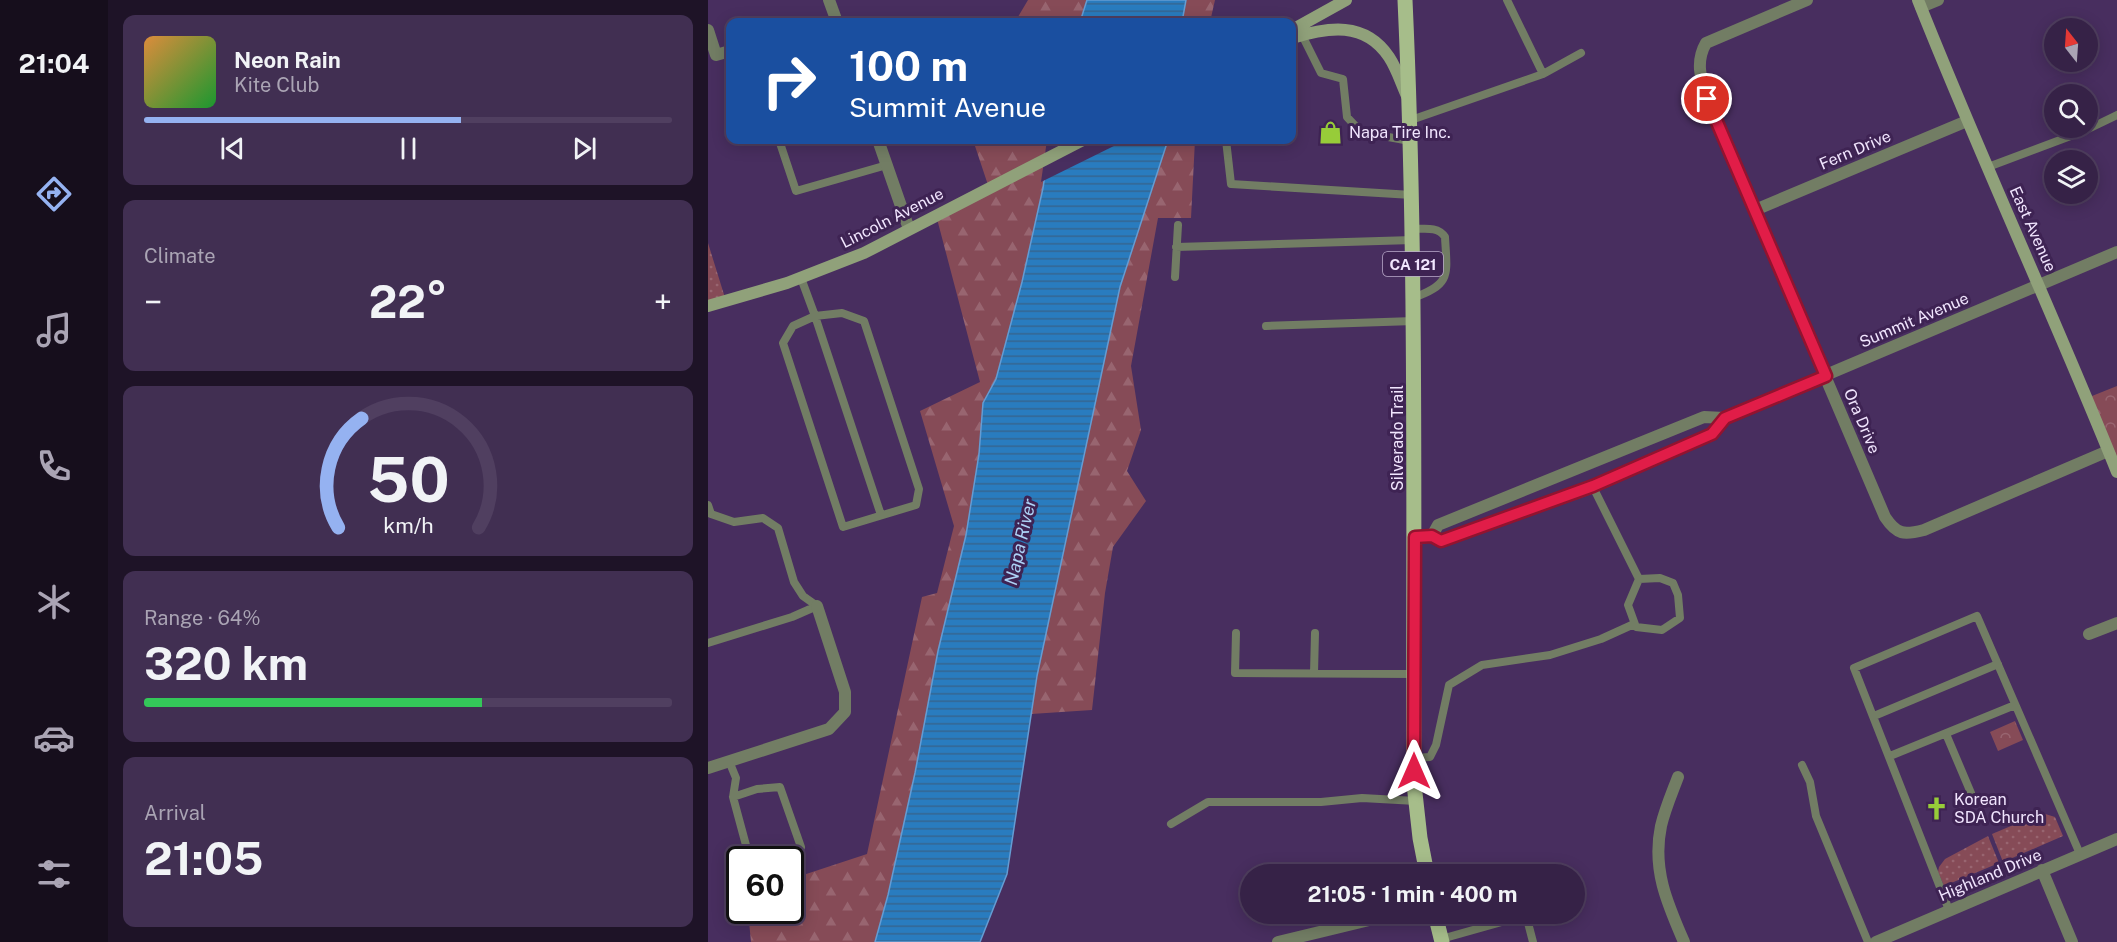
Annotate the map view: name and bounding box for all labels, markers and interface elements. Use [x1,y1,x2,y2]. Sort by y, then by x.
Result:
north arrow [2044,18,2098,72]
map controls [2044,18,2098,204]
text: 100 m [849,41,968,90]
icon: right [750,42,828,120]
text: 21:04 [19,47,90,79]
text: Neon Rain [234,47,341,73]
text: Kite Club [234,73,319,97]
pin [1681,73,1732,124]
icon: arrive [1690,82,1723,115]
button: search [2044,84,2098,138]
text: Summit Avenue [849,91,1046,123]
shop icon: Napa Tire Inc. [1318,119,1344,145]
place label: Napa Tire Inc. [1349,123,1451,142]
street label: Fern Drive [1816,126,1894,174]
icon: previous [216,132,249,165]
icon: pause [392,132,425,165]
icon: next [568,132,601,165]
button: layers [2044,150,2098,204]
icon: directions [33,173,75,215]
street label: East Avenue [2006,183,2060,275]
street label: Lincoln Avenue [837,184,947,252]
text: Climate [144,244,216,268]
road number: CA 121 [1383,252,1443,276]
text: 22° [369,275,447,328]
text: − [144,283,162,321]
text: + [654,283,672,321]
street label: Summit Avenue [1857,288,1971,352]
icon: music [33,309,75,351]
street label: Silverado Trail [1388,385,1407,491]
street label: Ora Drive [1840,386,1884,456]
text: 50 [367,443,449,516]
icon: phone [33,445,75,487]
water label: Napa River [1000,497,1040,587]
text: km/h [383,513,433,538]
icon: climate [33,581,75,623]
text: Range · 64% [144,606,261,630]
text: 320 km [144,637,308,690]
icon: car [33,717,75,759]
position arrow [1382,739,1446,803]
place label: Korean SDA Church [1954,790,2044,827]
church icon: Korean SDA Church [1923,795,1949,821]
text: Arrival [144,801,206,825]
text: 21:05 [144,832,263,885]
street label: Highland Drive [1936,845,2044,905]
speed limit sign: 60 [726,846,804,924]
icon: filters [33,853,75,895]
text: 21:05 · 1 min · 400 m [1308,881,1517,907]

